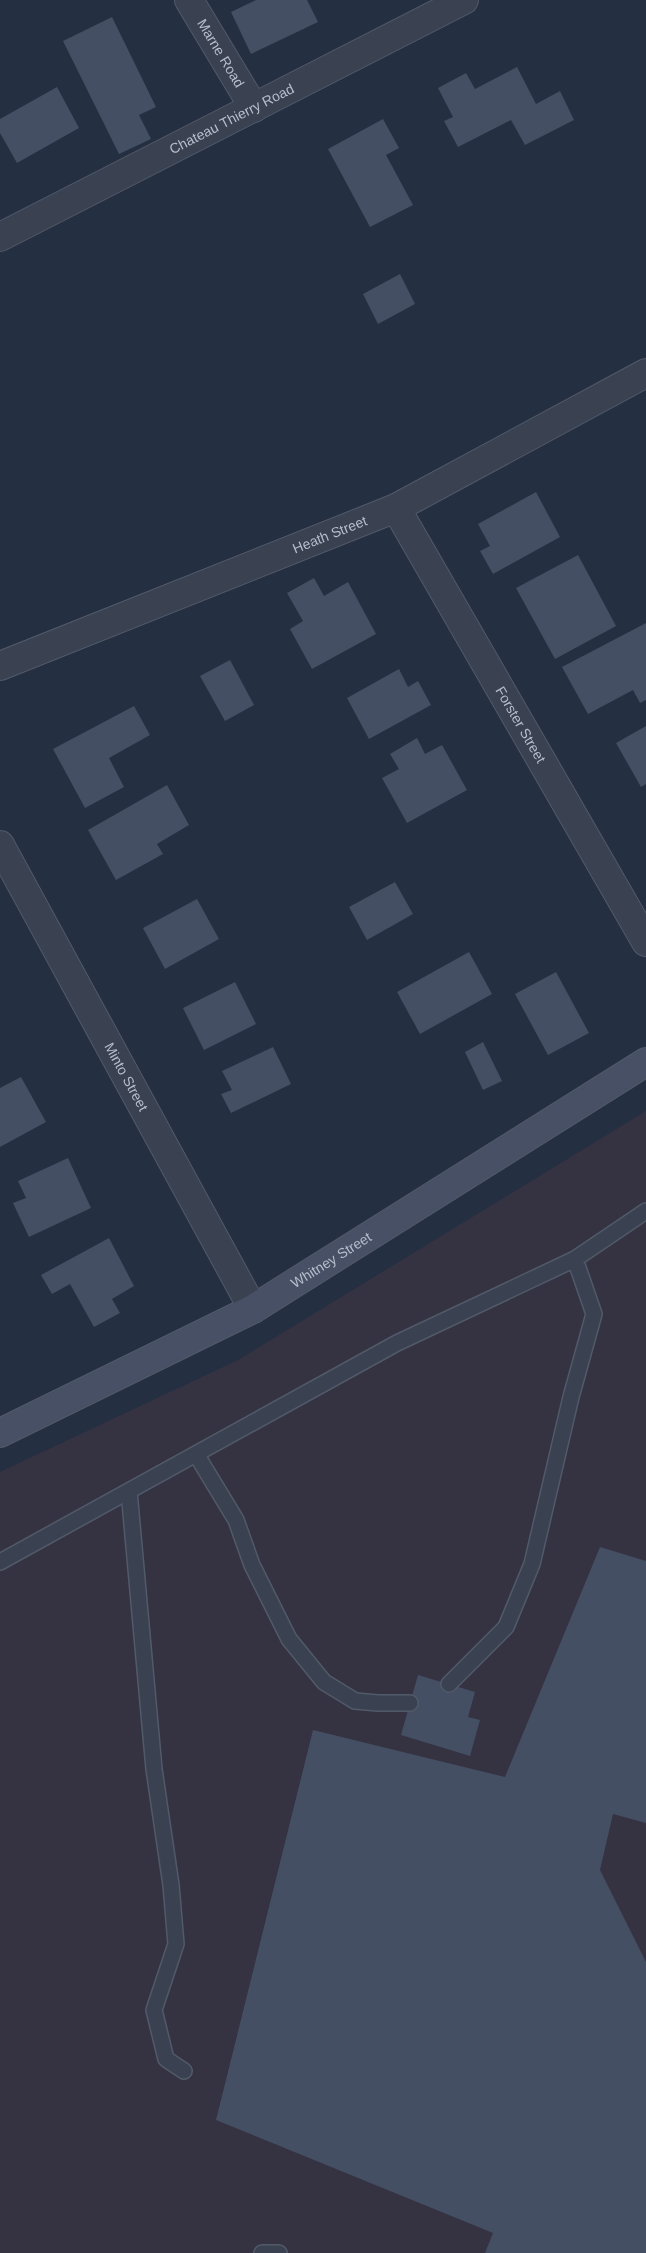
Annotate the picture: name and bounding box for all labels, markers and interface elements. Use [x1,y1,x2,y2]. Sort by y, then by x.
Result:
street label: Marne Road [194,16,248,90]
street label: Chateau Thierry Road [167,80,296,157]
street label: Heath Street [290,512,369,556]
street label: Forster Street [492,684,549,766]
street label: Minto Street [101,1040,152,1114]
street label: Whitney Street [288,1229,374,1291]

